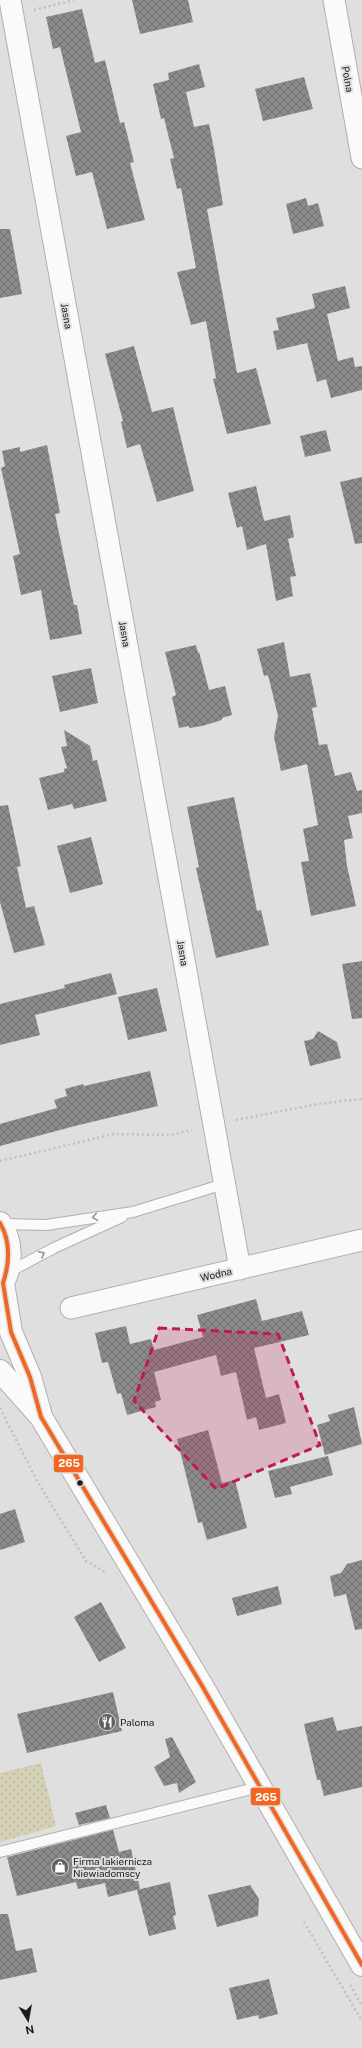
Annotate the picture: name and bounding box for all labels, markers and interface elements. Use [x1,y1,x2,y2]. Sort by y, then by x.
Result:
street label: Polna [340,65,356,93]
street label: Jasna [59,302,75,330]
street label: Jasna [117,620,133,648]
street label: Jasna [175,939,191,967]
one-way arrow [92,1212,98,1221]
one-way arrow [38,1252,45,1259]
street label: Wodna [199,1265,233,1283]
line badge: 265 [53,1454,84,1473]
text: 265 [58,1457,80,1469]
unlabelled marker [75,1478,85,1488]
restaurant icon: Paloma [97,1712,117,1732]
place label: Paloma [120,1716,154,1728]
line badge: 265 [250,1787,281,1806]
text: 265 [255,1791,277,1803]
place label: Firma lakiernicza Niewiadomscy [73,1855,152,1879]
shop icon: Firma lakiernicza Niewiadomscy [50,1857,70,1877]
north arrow [8,2000,48,2040]
text: N [25,2023,35,2037]

